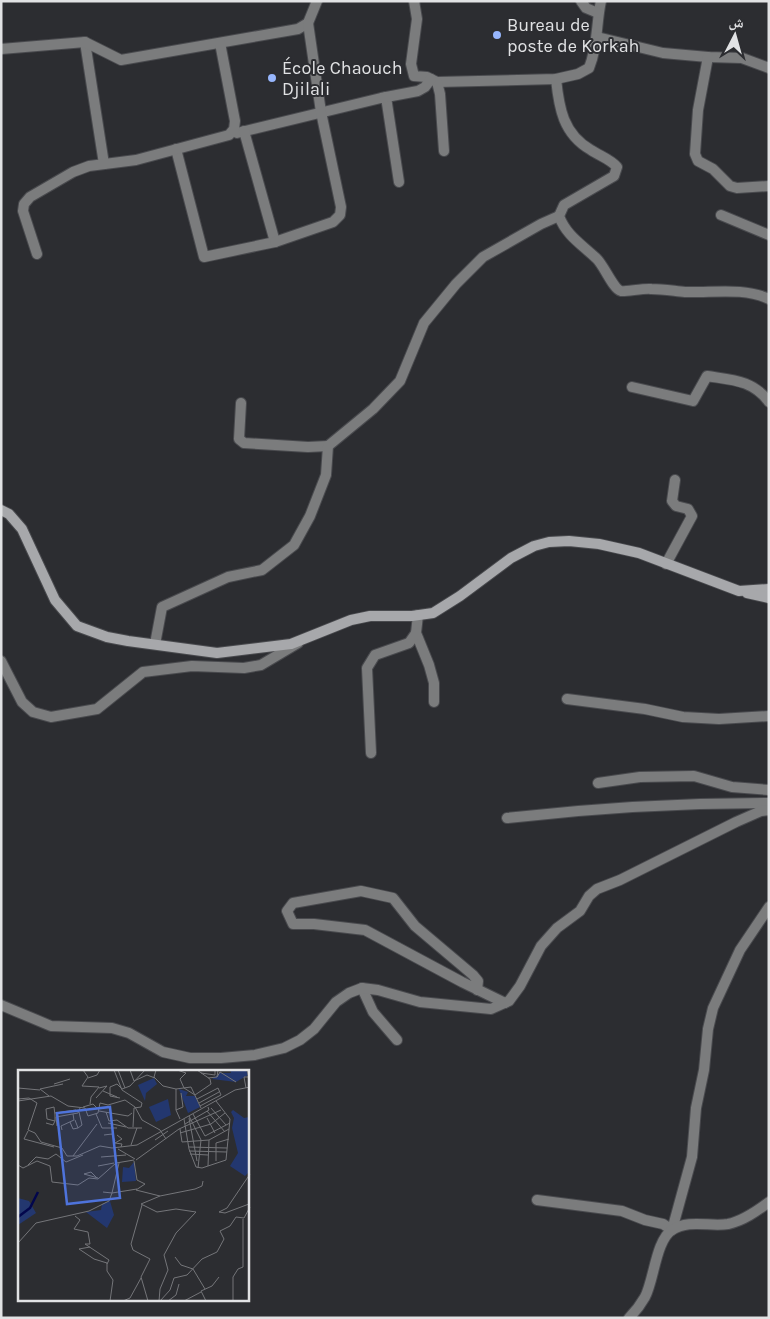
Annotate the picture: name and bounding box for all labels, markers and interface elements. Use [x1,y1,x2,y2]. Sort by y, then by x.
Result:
north arrow [710,10,760,60]
text: ش [728,13,745,32]
place label: Bureau de poste de Korkah [507,14,639,57]
marker: Bureau de poste de Korkah [491,29,503,41]
place label: École Chaouch Djilali [282,56,403,100]
marker: École Chaouch Djilali [266,72,278,84]
inset map [18,1070,249,1302]

